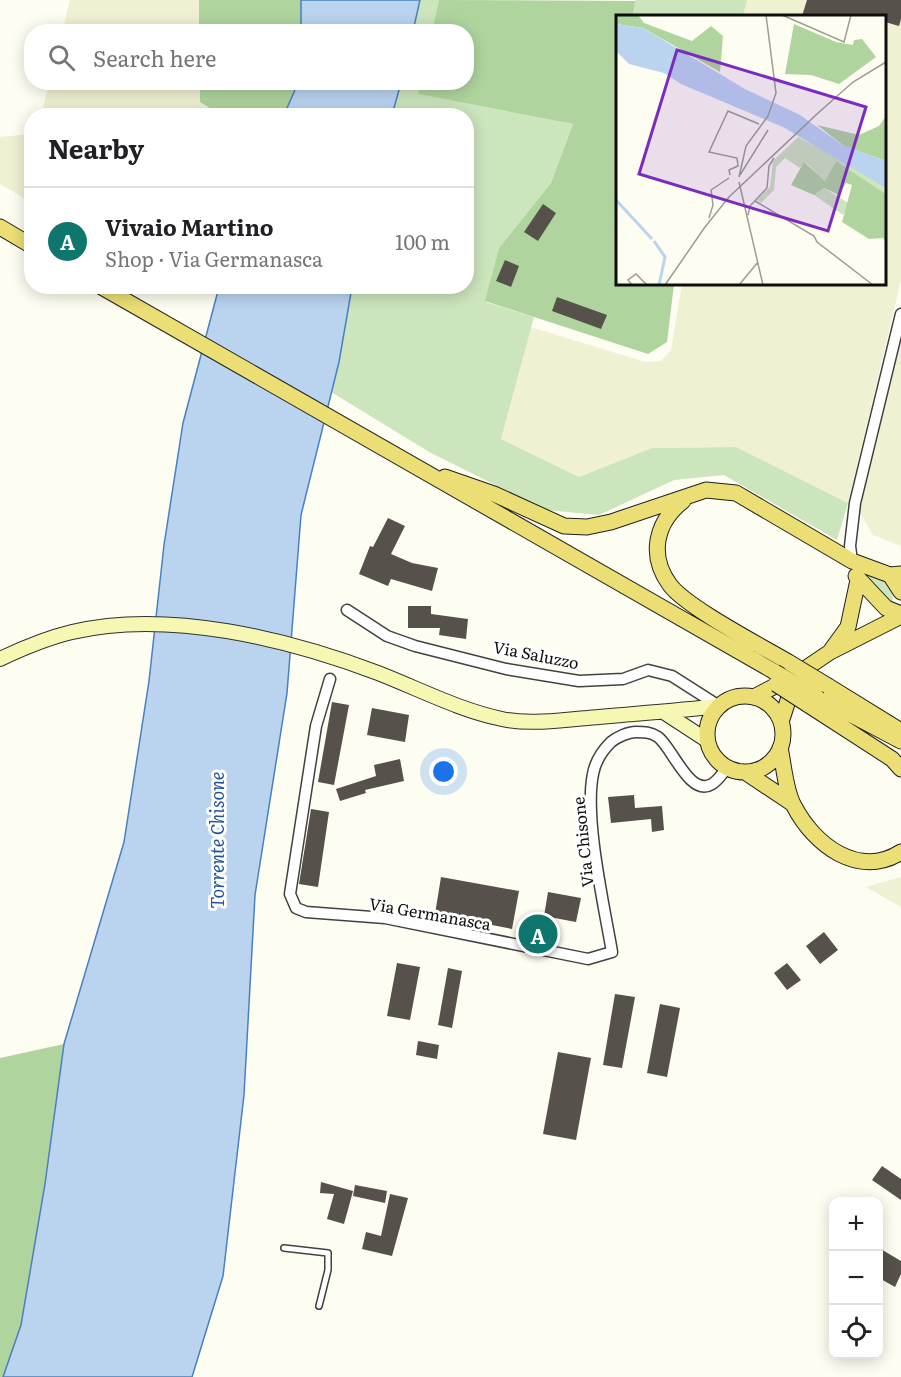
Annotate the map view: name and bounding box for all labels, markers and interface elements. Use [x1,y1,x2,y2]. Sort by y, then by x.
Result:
inset map [616,15,886,285]
search box [24,24,474,90]
icon: search [45,41,78,74]
text: Search here [93,41,216,74]
text: Nearby [48,128,144,167]
text: Vivaio Martino [105,210,274,243]
text: A [60,226,75,256]
text: 100 m [395,226,450,256]
text: Shop · Via Germanasca [105,243,323,273]
street label: Via Saluzzo [491,634,581,674]
your location [429,757,458,786]
water label: Torrente Chisone [203,772,230,908]
street label: Via Chisone [565,796,599,889]
street label: Via Germanasca [367,890,493,936]
pin: A [518,912,558,956]
map controls [829,1197,883,1359]
button: + [829,1197,883,1251]
button: − [829,1251,883,1305]
button: locate [829,1305,883,1359]

